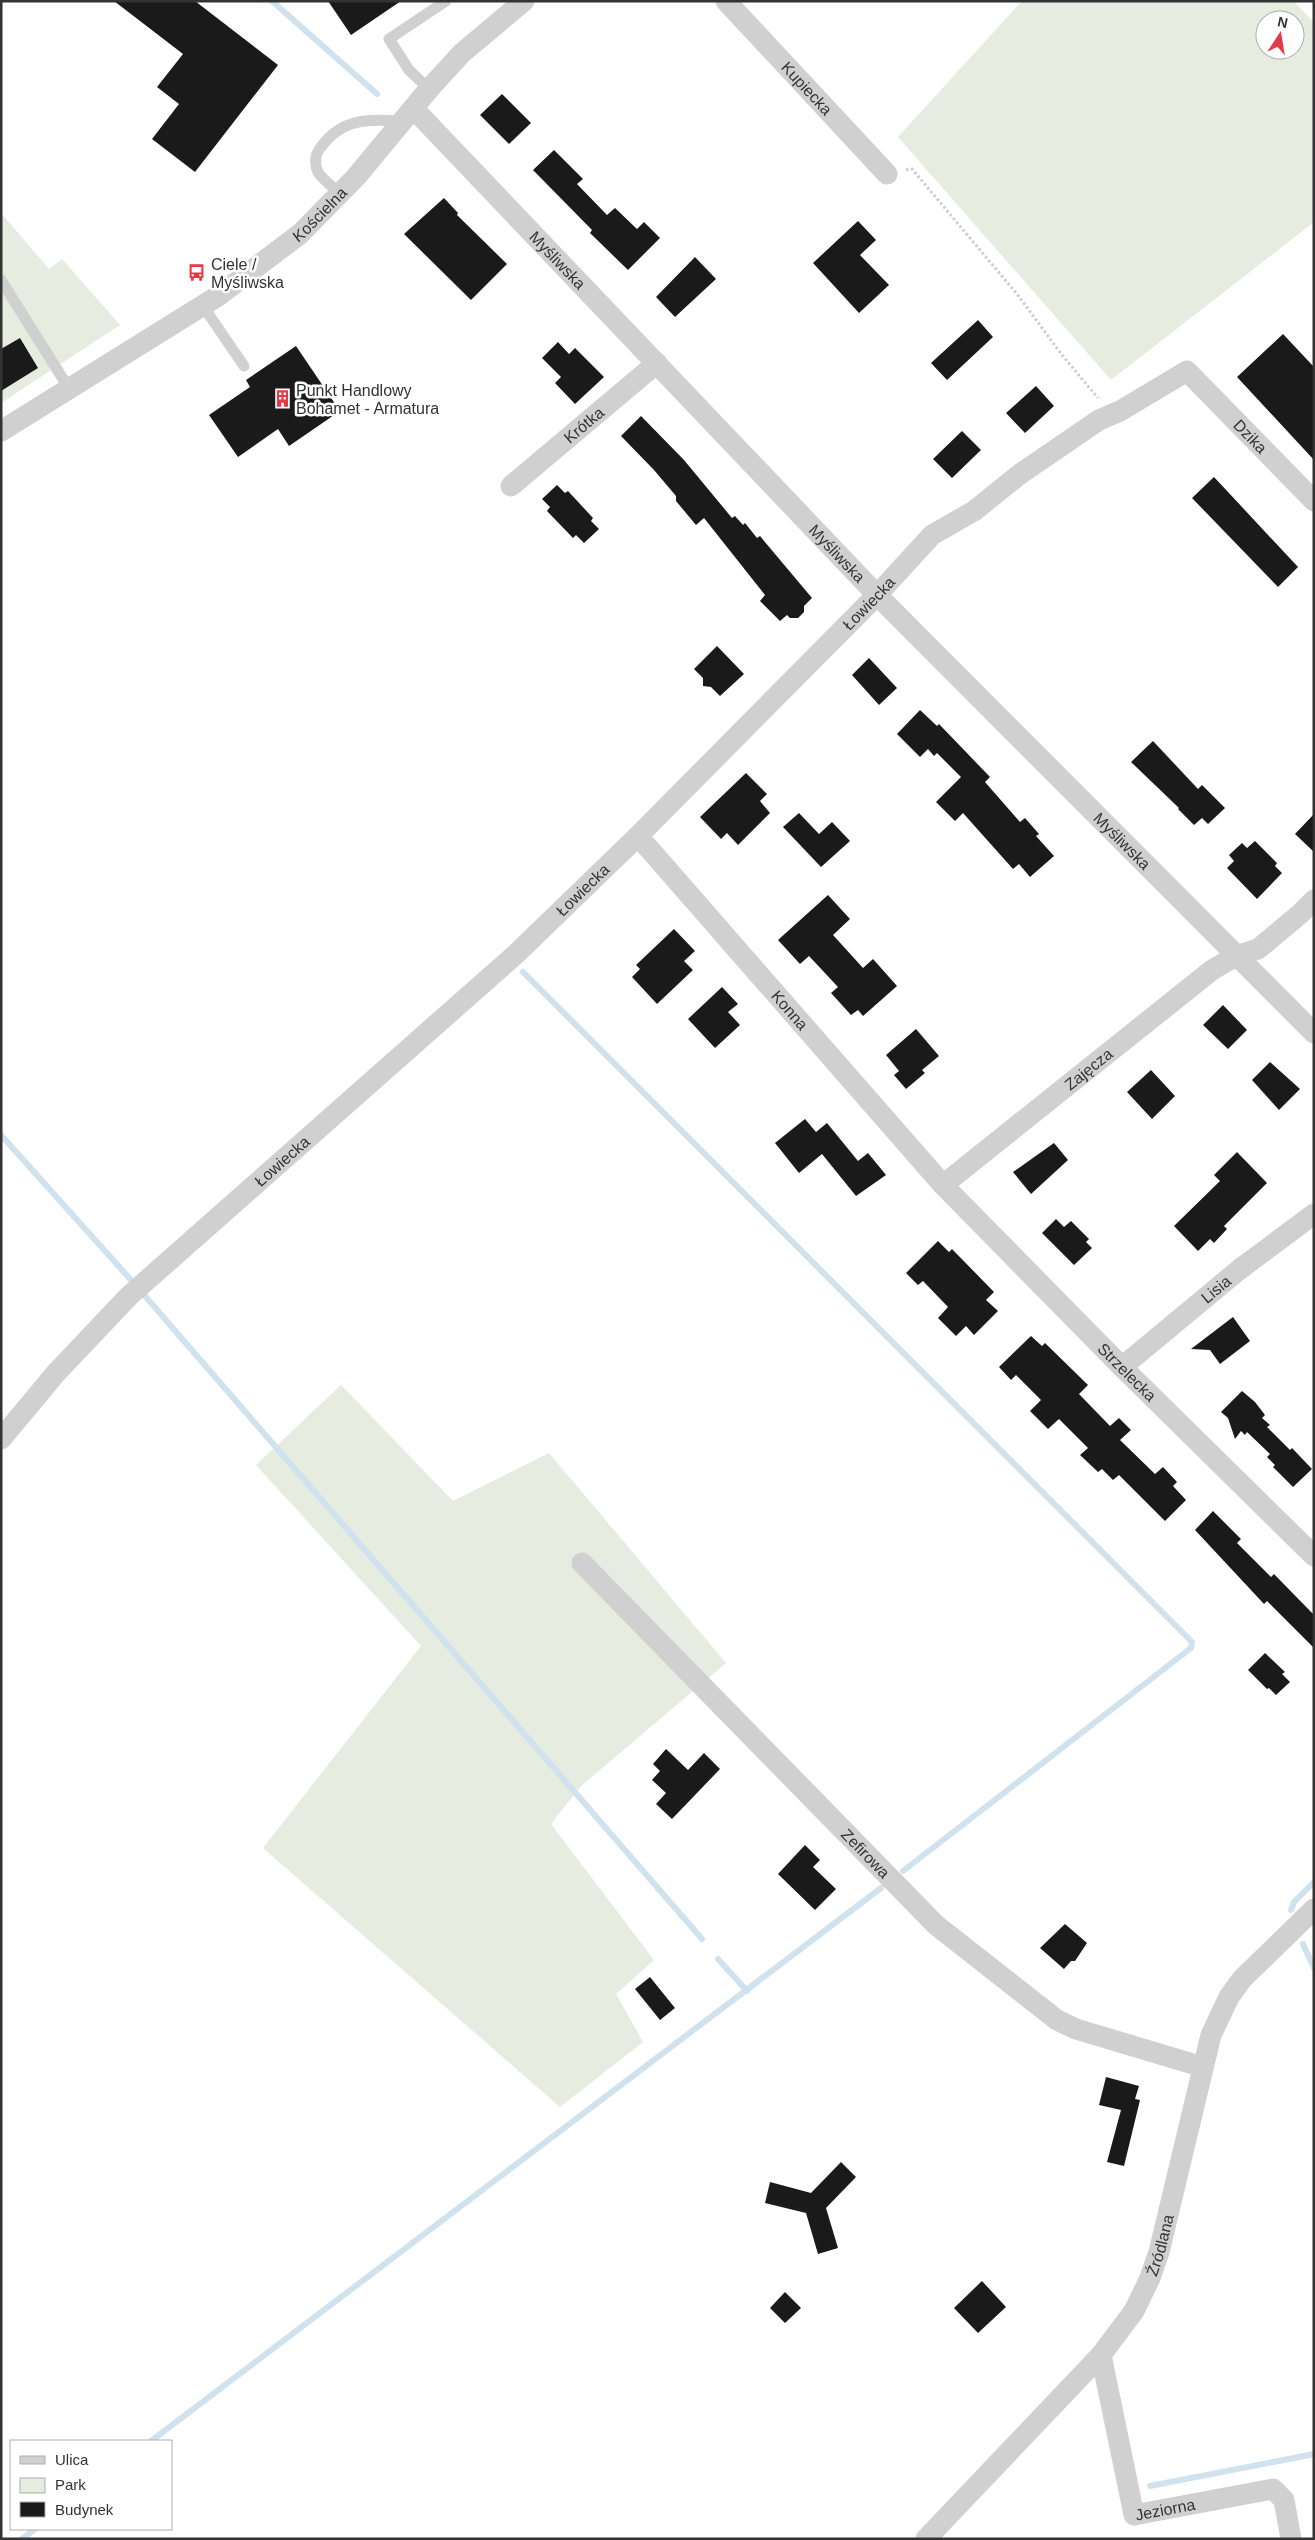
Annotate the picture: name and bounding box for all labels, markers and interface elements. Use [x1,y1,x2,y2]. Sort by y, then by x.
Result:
north arrow [1255,10,1305,60]
text: N [1276,13,1289,31]
street label: Kupiecka [778,58,836,118]
street label: Kościelna [289,184,350,245]
street label: Myśliwska [527,228,589,292]
place label: Ciele / Myśliwska [211,256,284,291]
bus stop icon: Ciele / Myśliwska [187,263,207,283]
place label: Punkt Handlowy Bohamet - Armatura [296,382,439,417]
building icon: Punkt Handlowy Bohamet - Armatura [272,389,292,409]
street label: Krótka [560,403,607,446]
street label: Dzika [1231,416,1271,456]
street label: Myśliwska [806,521,869,586]
street label: Łowiecka [839,573,898,633]
street label: Myśliwska [1091,809,1154,873]
street label: Łowiecka [553,860,612,919]
street label: Konna [768,987,812,1033]
street label: Zajęcza [1061,1045,1116,1093]
street label: Łowiecka [251,1132,313,1189]
street label: Lisia [1198,1272,1234,1306]
street label: Strzelecka [1095,1340,1160,1404]
street label: Zefirowa [838,1825,893,1881]
street label: Źródlana [1142,2213,1176,2278]
legend [10,2440,172,2530]
text: Ulica [55,2451,89,2468]
text: Park [55,2476,86,2493]
street label: Jeziorna [1134,2495,1196,2523]
text: Budynek [55,2501,114,2518]

